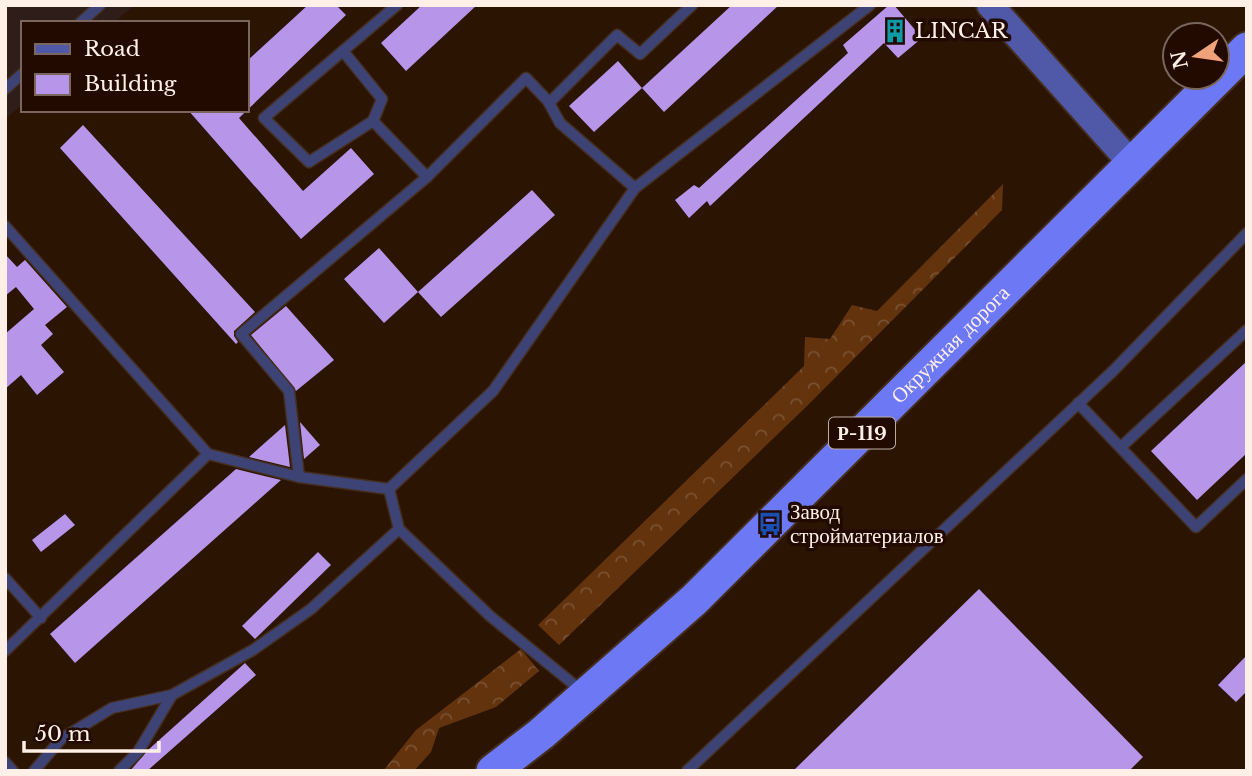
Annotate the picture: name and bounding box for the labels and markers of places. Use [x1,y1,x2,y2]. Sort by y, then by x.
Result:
building icon: LINCAR [881,17,909,45]
place label: LINCAR [915,18,1009,44]
place label: Завод стройматериалов [790,499,944,549]
bus stop icon: Завод стройматериалов [756,510,784,538]

